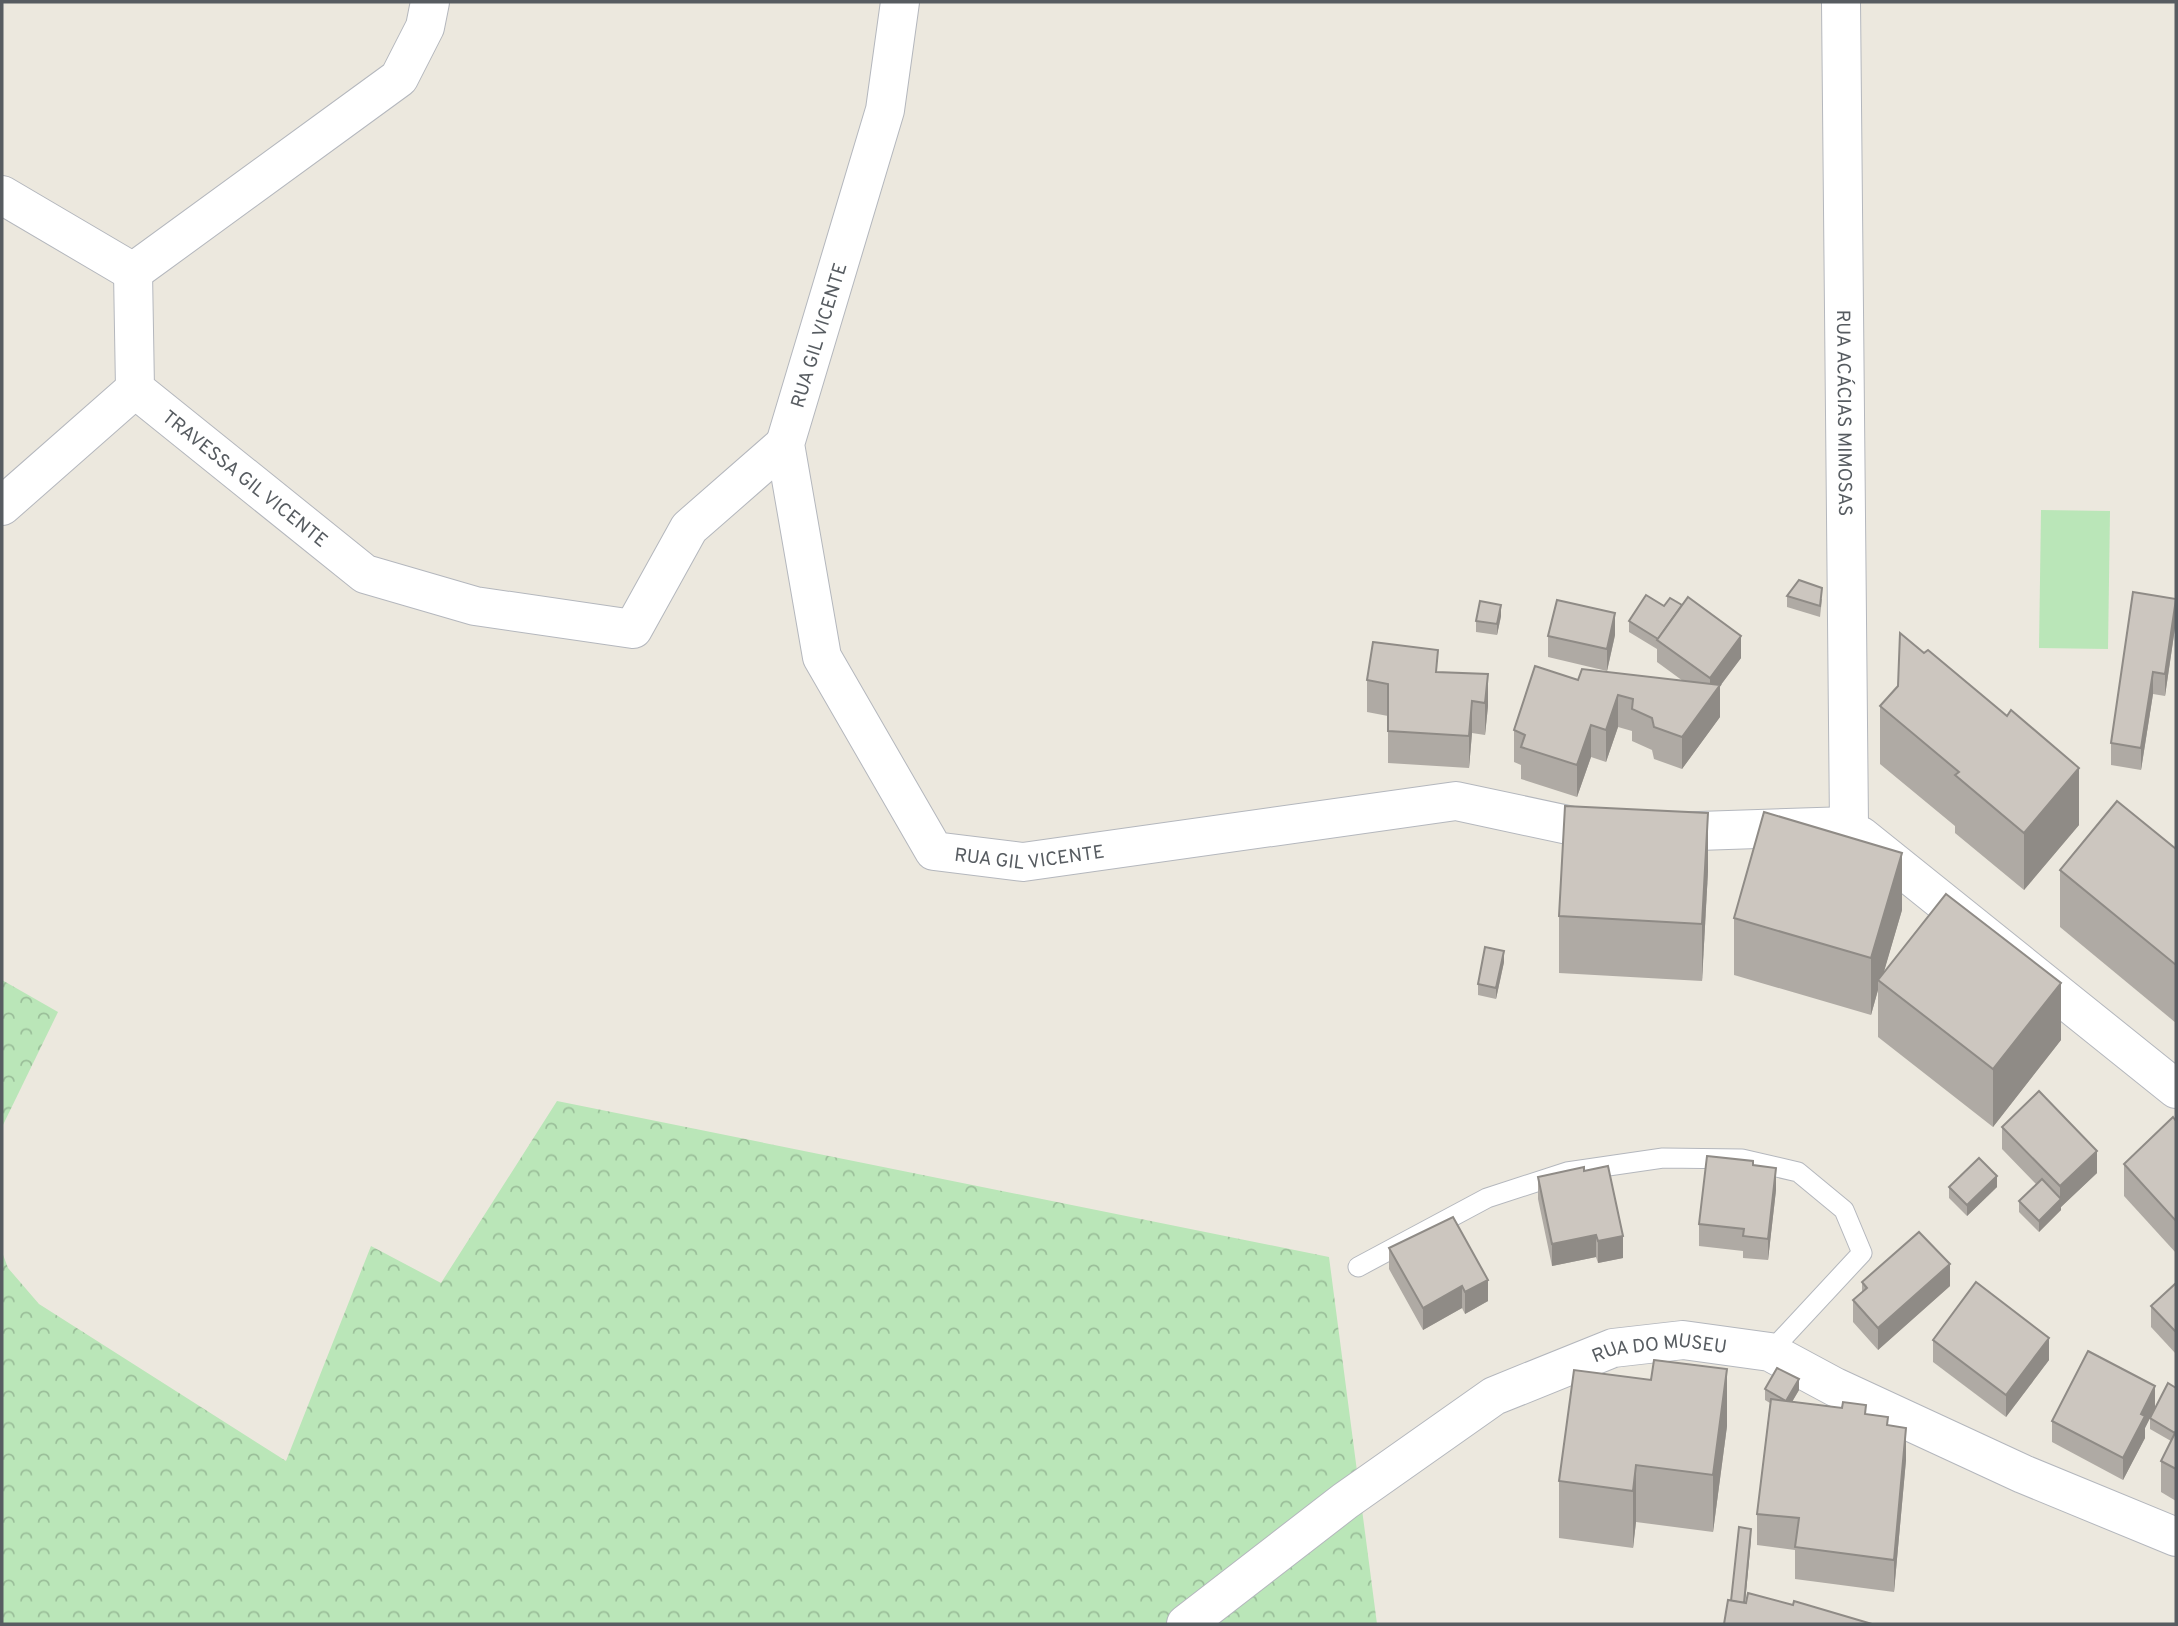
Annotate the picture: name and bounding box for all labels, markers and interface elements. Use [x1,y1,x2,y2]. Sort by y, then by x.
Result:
street label: RUA GIL VICENTE [786,260,853,411]
street label: RUA ACÁCIAS MIMOSAS [1830,310,1856,516]
street label: TRAVESSA GIL VICENTE [157,406,332,553]
street label: RUA GIL VICENTE [953,841,1106,876]
street label: RUA DO MUSEU [1589,1329,1728,1369]

